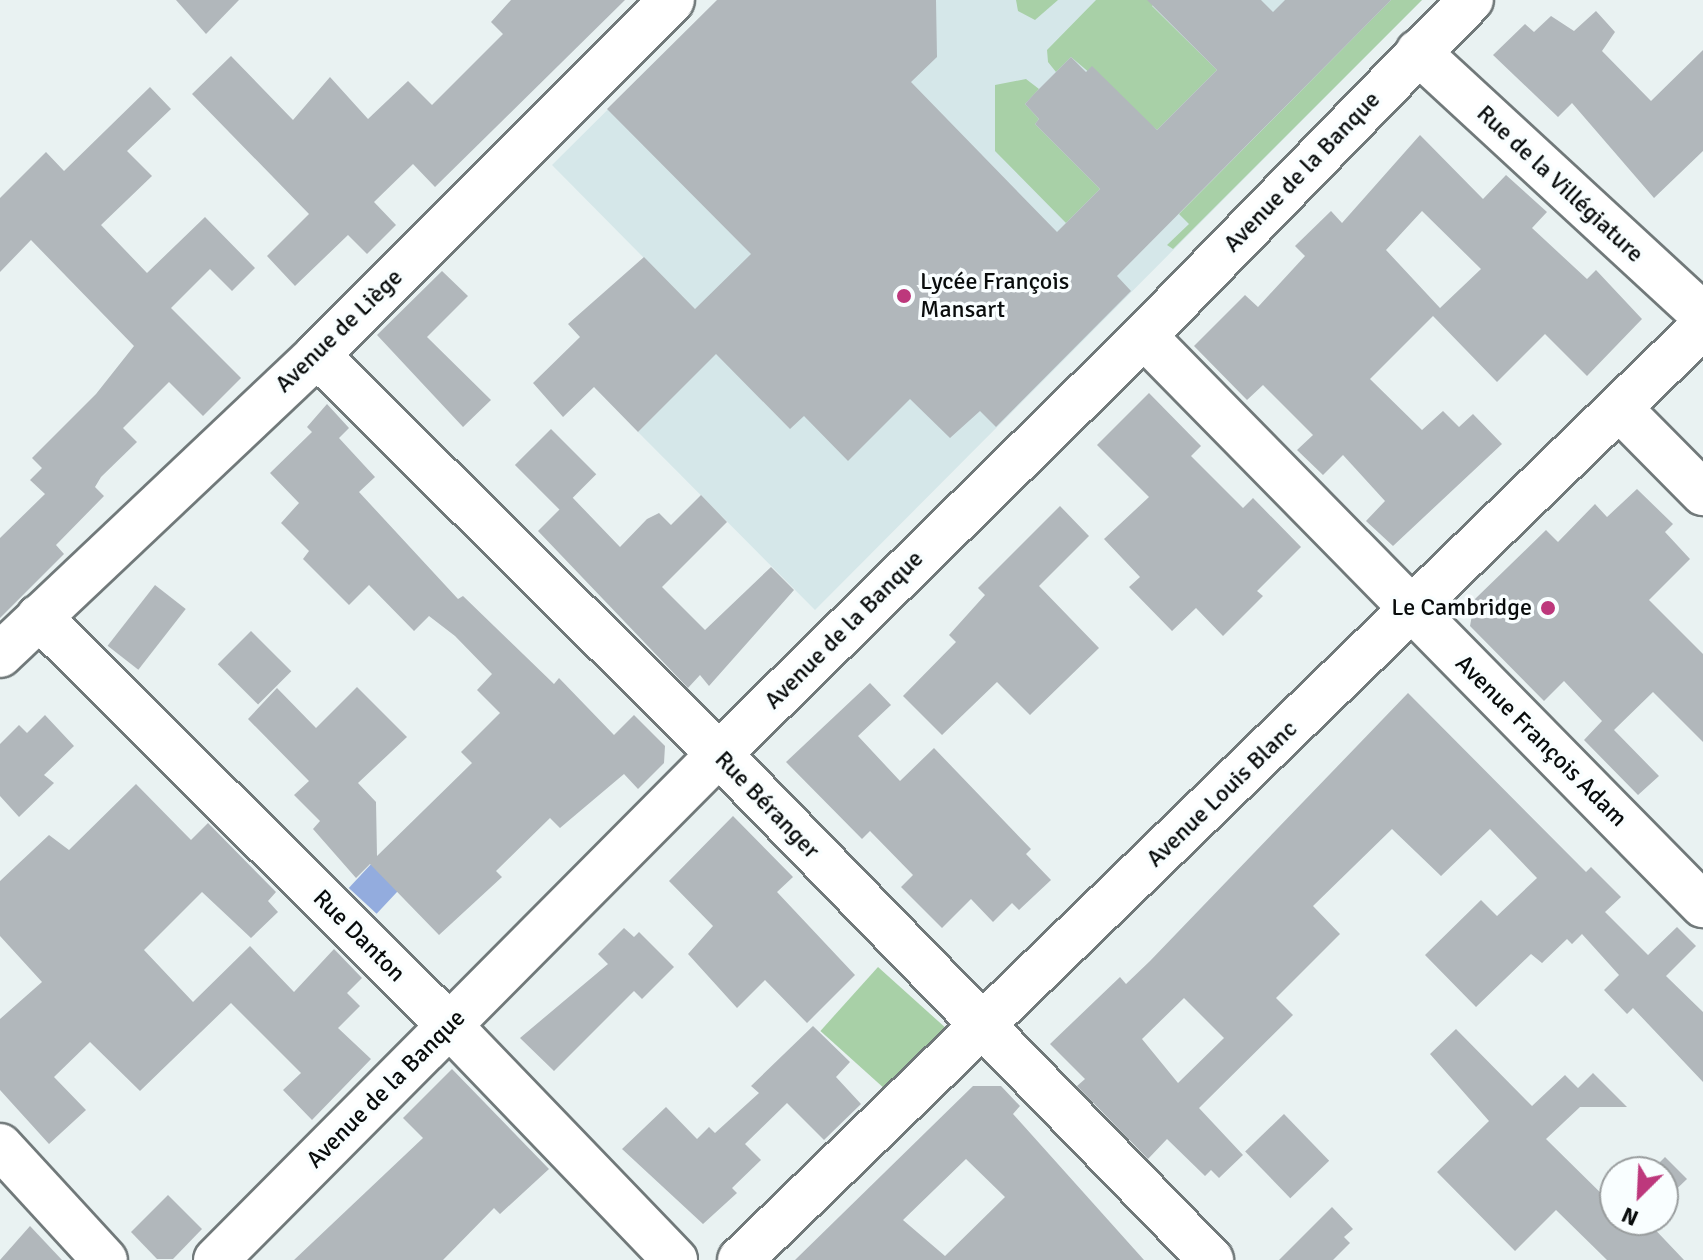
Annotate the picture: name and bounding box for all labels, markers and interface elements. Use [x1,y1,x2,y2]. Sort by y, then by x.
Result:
street label: Avenue de la Banque [1218,86,1386,258]
street label: Rue de la Villégiature [1471,99,1649,269]
street label: Avenue de Liège [269,263,409,399]
place label: Lycée François Mansart [920,268,1069,324]
marker: Lycée François Mansart [895,287,913,305]
street label: Avenue de la Banque [759,545,929,715]
place label: Le Cambridge [1391,594,1532,622]
marker: Le Cambridge [1539,599,1557,617]
street label: Avenue François Adam [1449,649,1633,833]
street label: Avenue Louis Blanc [1141,715,1303,873]
street label: Rue Béranger [709,745,825,865]
street label: Rue Danton [307,884,411,988]
street label: Avenue de la Banque [301,1004,471,1174]
north arrow [1599,1156,1679,1236]
text: N [1617,1201,1642,1232]

